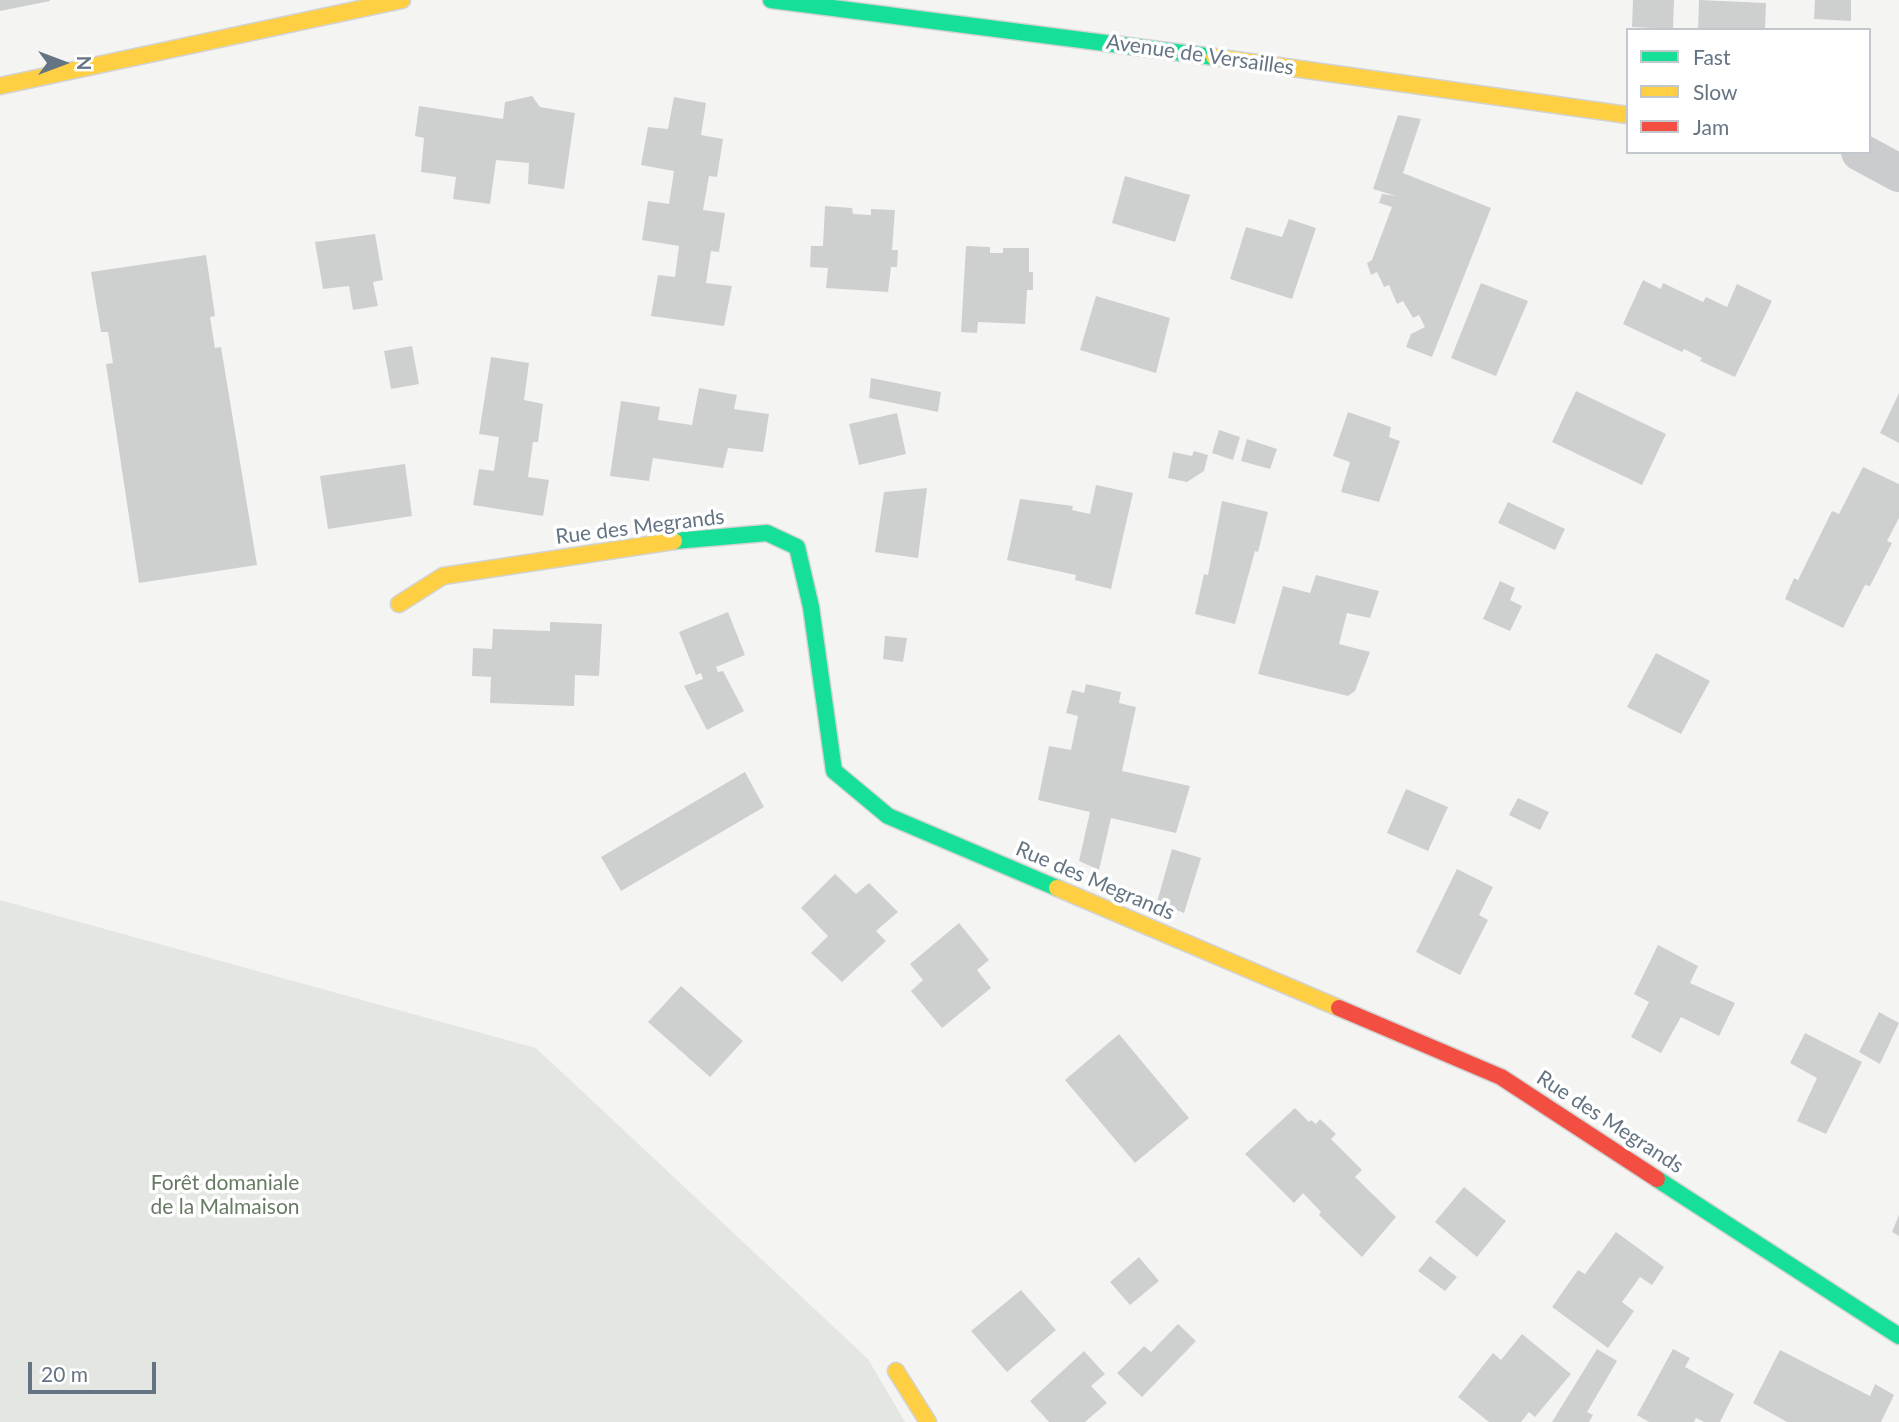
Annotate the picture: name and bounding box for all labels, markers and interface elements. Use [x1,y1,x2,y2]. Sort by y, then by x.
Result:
north arrow [28,28,98,98]
legend [1626,28,1871,154]
street label: Avenue de Versailles [1105,29,1295,81]
text: Fast [1693,44,1730,69]
text: N [73,56,96,70]
text: Slow [1693,79,1737,104]
text: Jam [1693,114,1729,139]
street label: Rue des Megrands [554,504,726,550]
street label: Rue des Megrands [1012,836,1178,926]
street label: Rue des Megrands [1532,1065,1688,1179]
park label: Forêt domaniale de la Malmaison [150,1170,300,1220]
scale bar [32,1348,159,1392]
text: 20 m [41,1361,88,1386]

